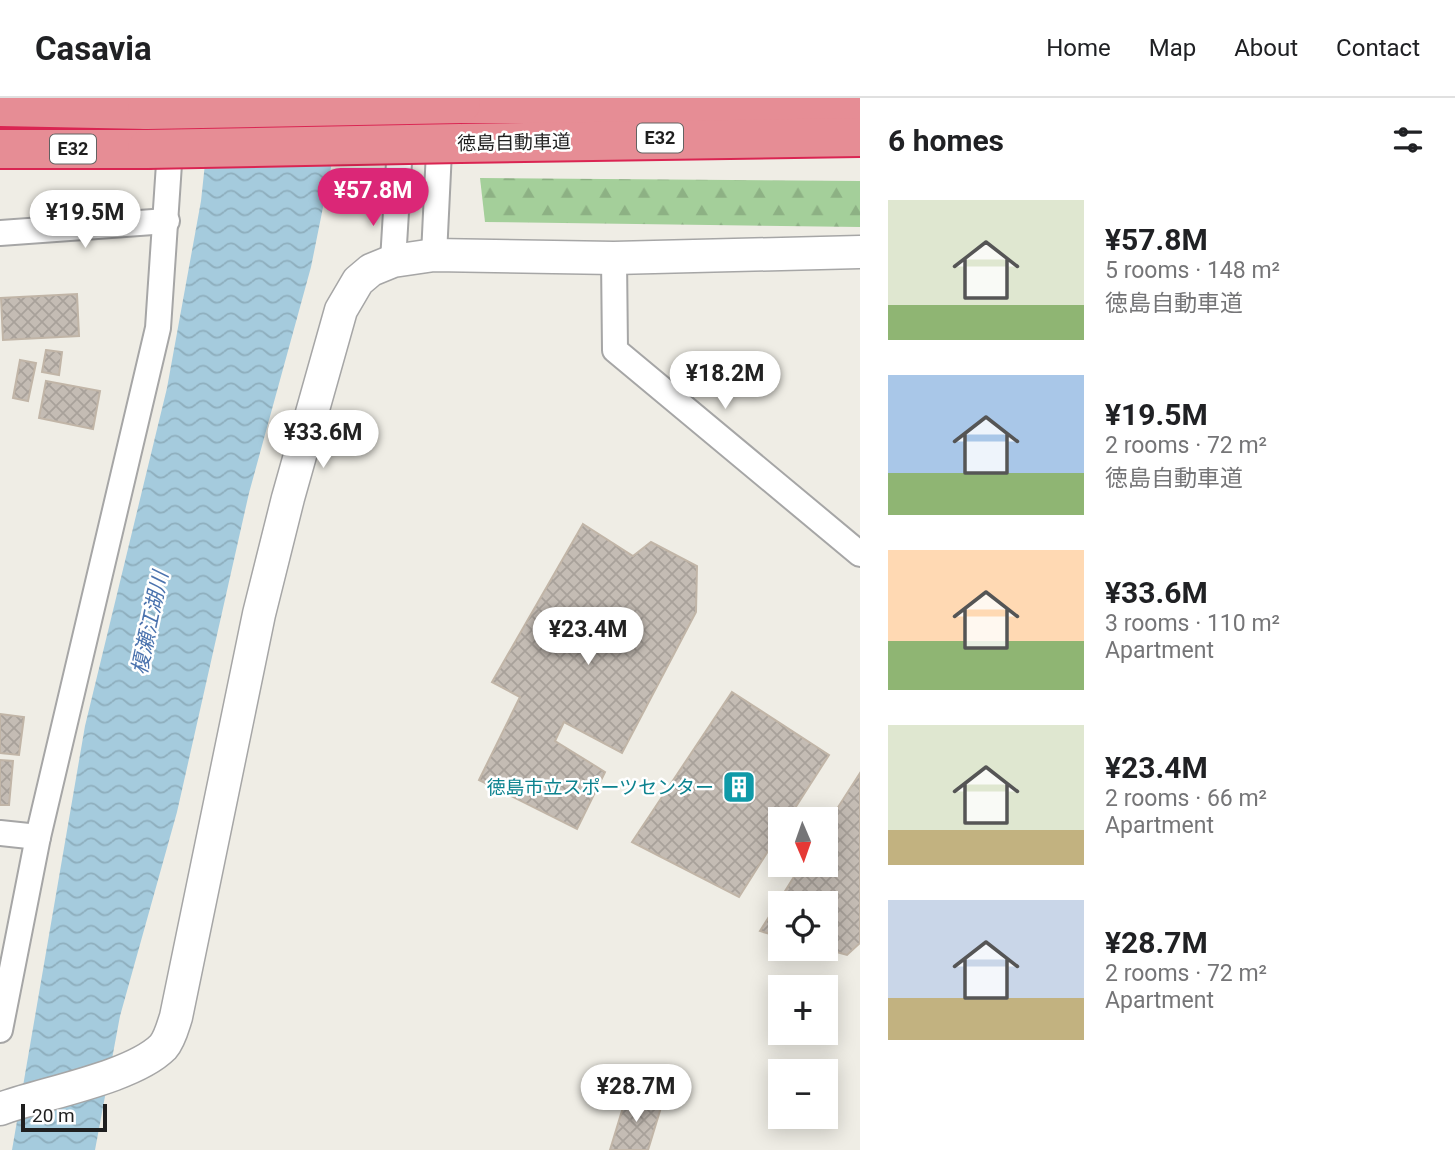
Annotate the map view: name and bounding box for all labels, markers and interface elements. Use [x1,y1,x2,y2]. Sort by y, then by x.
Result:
text: Casavia [35,29,152,68]
text: Home [1046,34,1111,62]
text: Map [1149,34,1196,62]
text: About [1234,34,1298,62]
text: Contact [1336,34,1420,62]
icon: filters [1389,121,1427,159]
text: 6 homes [888,123,1004,158]
road number: E32 [637,124,683,153]
street label: 徳島自動車道 [457,130,571,155]
road number: E32 [50,134,96,164]
pin: ¥57.8M [316,169,430,228]
text: ¥57.8M [334,177,412,204]
pin: ¥19.5M [28,190,142,250]
text: ¥19.5M [46,199,124,226]
text: ¥57.8M [1105,222,1208,257]
icon: home [944,228,1028,312]
text: 5 rooms · 148 m² [1105,257,1280,284]
text: 徳島自動車道 [1105,290,1243,317]
pin: ¥18.2M [668,352,782,411]
text: ¥18.2M [686,360,764,387]
text: ¥19.5M [1105,397,1208,432]
icon: home [944,403,1028,487]
pin: ¥33.6M [266,410,380,470]
text: ¥33.6M [284,419,362,446]
text: 2 rooms · 72 m² [1105,432,1267,459]
text: 徳島自動車道 [1105,465,1243,492]
water label: 榎瀬江湖川 [127,567,173,677]
text: ¥33.6M [1105,575,1208,610]
icon: home [944,578,1028,662]
pin: ¥23.4M [531,608,645,667]
text: 3 rooms · 110 m² [1105,610,1280,637]
text: ¥23.4M [549,616,627,643]
text: Apartment [1105,637,1214,664]
text: ¥23.4M [1105,750,1208,785]
icon: home [944,753,1028,837]
building icon: 徳島市立スポーツセンター [720,768,758,806]
place label: 徳島市立スポーツセンター [486,776,714,799]
text: 2 rooms · 66 m² [1105,785,1267,812]
north arrow [768,807,838,877]
map controls [768,807,838,1129]
text: Apartment [1105,812,1214,839]
button: locate [768,891,838,961]
text: ¥28.7M [1105,925,1208,960]
icon: home [944,928,1028,1012]
text: 2 rooms · 72 m² [1105,960,1267,987]
button: + [768,975,838,1045]
text: Apartment [1105,987,1214,1014]
button: − [768,1059,838,1129]
pin: ¥28.7M [579,1065,693,1124]
text: ¥28.7M [597,1073,675,1100]
scale bar [21,1101,107,1133]
text: 20 m [32,1104,75,1127]

